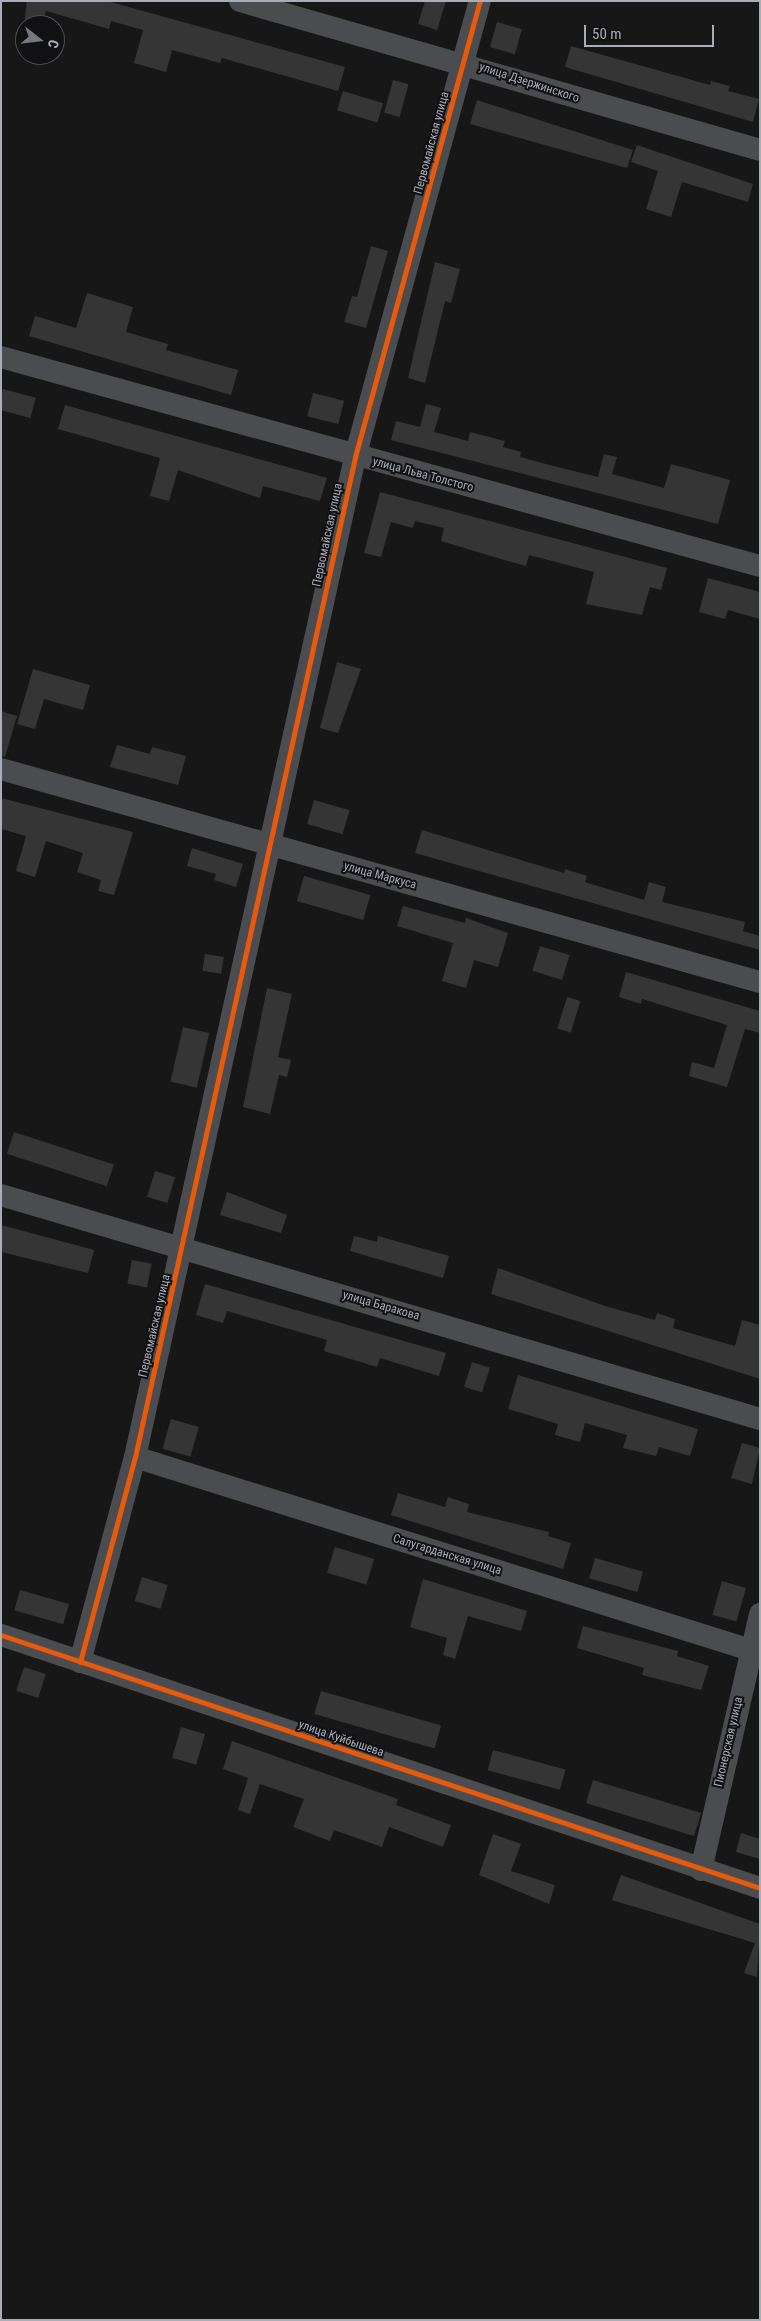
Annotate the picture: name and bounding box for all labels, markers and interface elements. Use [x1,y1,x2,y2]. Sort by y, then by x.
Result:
north arrow [15,15,65,65]
scale bar [586,15,716,47]
text: 50 m [592,25,622,43]
text: С [45,38,62,50]
street label: улица Дзержинского [477,60,581,106]
street label: Первомайская улица [411,90,453,196]
street label: улица Льва Толстого [371,455,475,495]
street label: Первомайская улица [310,482,346,588]
street label: улица Маркуса [342,859,418,893]
street label: Первомайская улица [136,1273,174,1379]
street label: улица Баракова [341,1288,421,1324]
street label: Салугарданская улица [391,1532,503,1578]
street label: Пионерская улица [712,1696,746,1788]
street label: улица Куйбышева [296,1718,386,1760]

